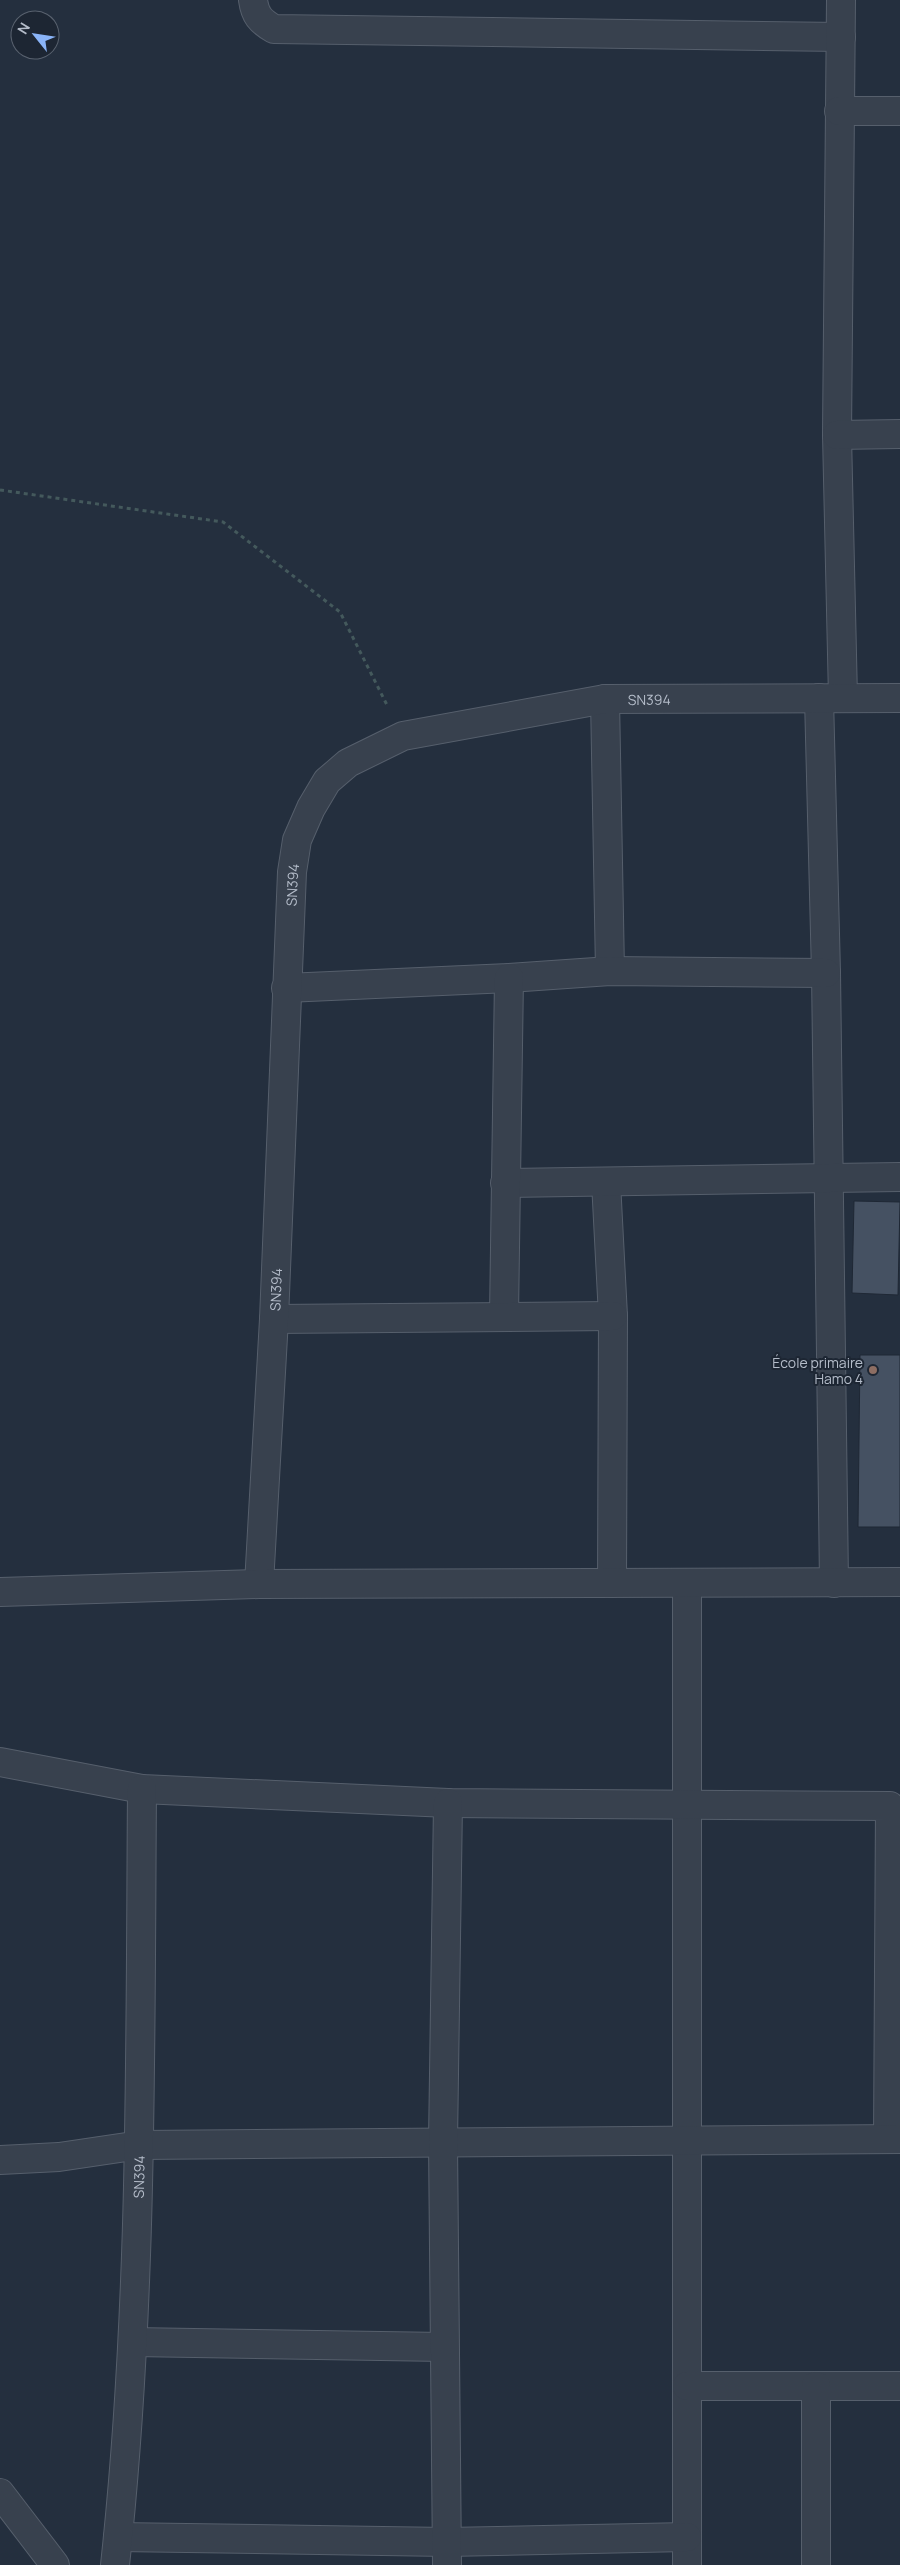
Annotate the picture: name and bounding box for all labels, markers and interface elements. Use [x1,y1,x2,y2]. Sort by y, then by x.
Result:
north arrow [10,10,60,60]
text: N [13,19,34,37]
street label: SN394 [628,689,671,708]
street label: SN394 [281,862,303,907]
street label: SN394 [265,1268,286,1311]
place label: École primaire Hamo 4 [772,1353,863,1388]
marker: École primaire Hamo 4 [867,1364,879,1376]
street label: SN394 [128,2155,148,2199]

